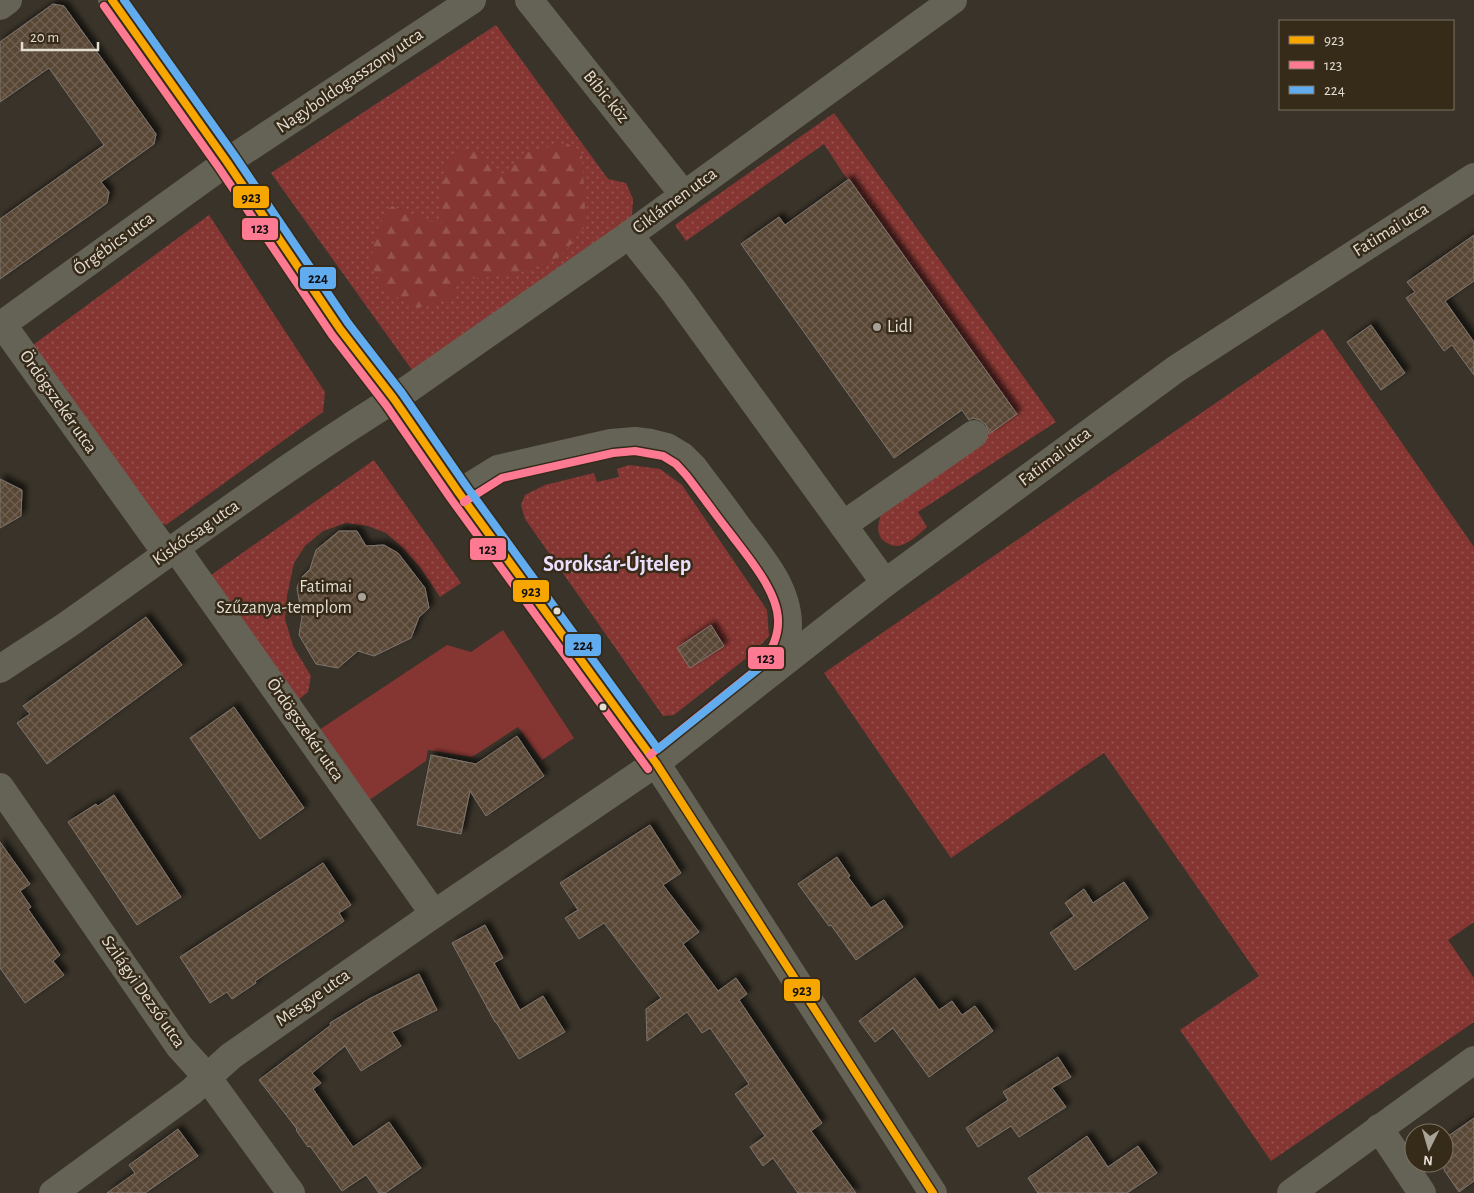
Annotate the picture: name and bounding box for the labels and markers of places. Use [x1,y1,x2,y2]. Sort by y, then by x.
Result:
place label: Lidl [887,318,913,336]
marker: Lidl [871,321,883,333]
place label: Fatimai Szűzanya-templom [216,578,352,617]
marker: Fatimai Szűzanya-templom [356,591,368,603]
unlabelled marker [552,606,562,616]
unlabelled marker [598,702,608,712]

